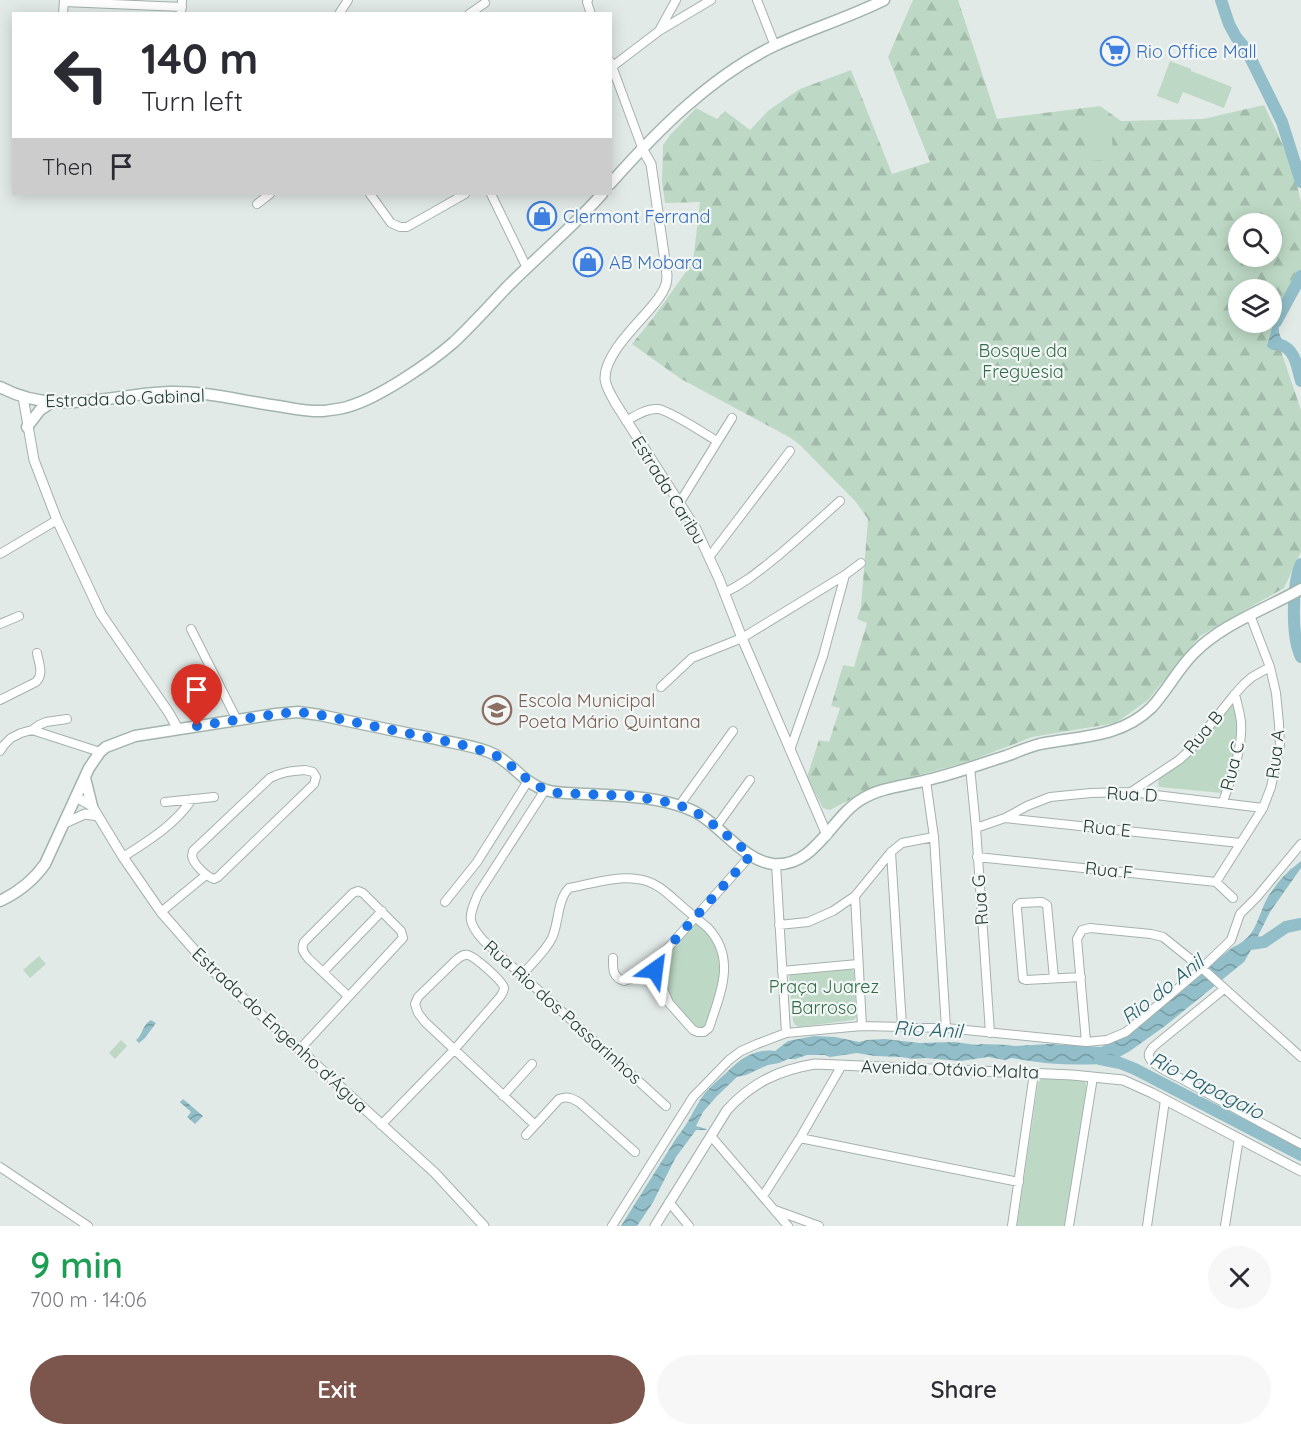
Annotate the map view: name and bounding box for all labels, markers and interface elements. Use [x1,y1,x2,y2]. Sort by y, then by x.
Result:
text: 140 m [141,32,258,85]
supermarket icon: Rio Office Mall [1099,35,1131,67]
icon: left [42,36,120,114]
place label: Rio Office Mall [1136,40,1257,63]
text: Turn left [141,84,243,118]
icon: arrive [105,150,138,183]
text: Then [42,153,93,181]
shop icon: Clermont Ferrand [526,200,558,232]
place label: Clermont Ferrand [563,205,710,228]
map controls [1228,213,1282,333]
button: search [1228,213,1282,267]
shop icon: AB Mobara [572,246,604,278]
place label: AB Mobara [609,251,702,274]
button: layers [1228,279,1282,333]
park label: Bosque da Freguesia [978,339,1068,383]
street label: Estrada do Gabinal [45,384,205,412]
street label: Estrada Caribu [626,431,712,549]
pin [171,664,222,726]
icon: arrive [180,673,213,706]
place label: Escola Municipal Poeta Mário Quintana [518,689,701,733]
school or university icon: Escola Municipal Poeta Mário Quintana [481,694,513,726]
street label: Rua B [1178,706,1228,758]
street label: Rua A [1261,728,1289,780]
street label: Rua C [1215,739,1249,793]
street label: Rua D [1106,781,1158,807]
street label: Rua E [1082,814,1132,842]
street label: Rua F [1084,856,1134,884]
street label: Rua G [967,874,993,926]
street label: Rua Rio dos Passarinhos [479,935,647,1089]
position arrow [623,938,687,1002]
street label: Estrada do Engenho d'Água [187,942,373,1118]
water label: Rio do Anil [1116,947,1210,1029]
park label: Praça Juarez Barroso [769,975,879,1019]
water label: Rio Anil [893,1015,965,1043]
water label: Rio Papagaio [1146,1046,1269,1125]
street label: Avenida Otávio Malta [860,1054,1040,1084]
text: 9 min [30,1242,123,1287]
button: close [1208,1246,1271,1309]
text: 700 m · 14:06 [30,1287,147,1312]
button: Exit [30,1355,645,1424]
button: Share [657,1355,1271,1424]

